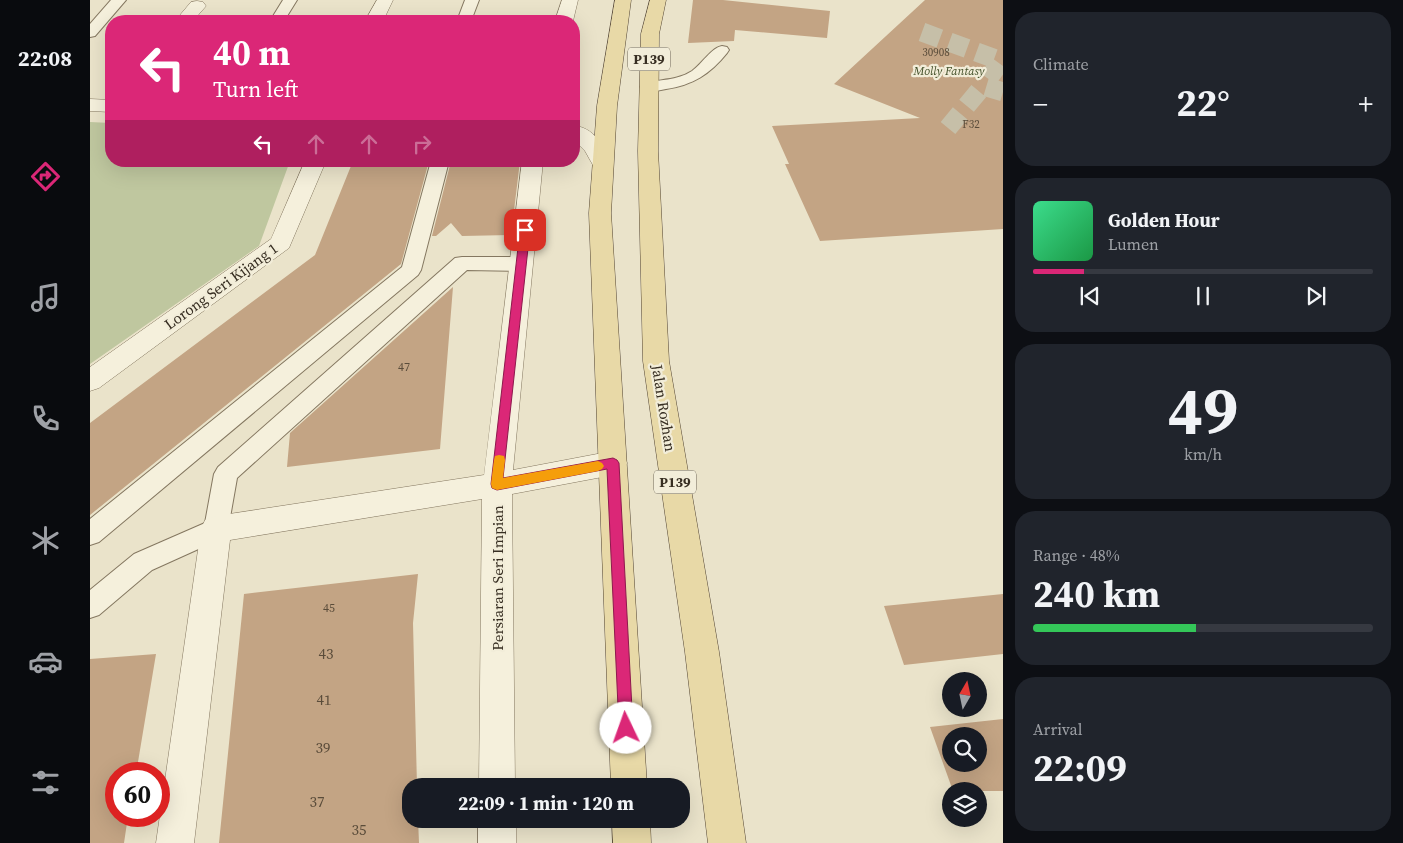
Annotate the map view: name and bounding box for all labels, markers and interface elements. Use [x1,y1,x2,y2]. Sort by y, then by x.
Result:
text: 40 m [213,29,290,77]
icon: left [130,35,195,100]
text: 22:08 [18,43,72,73]
house number: 30908 [922,45,950,60]
road number: P139 [628,48,670,70]
text: Climate [1033,53,1089,75]
park label: Molly Fantasy [913,63,985,79]
text: Turn left [213,74,298,104]
text: 22° [1176,77,1230,129]
text: − [1033,85,1048,123]
text: + [1358,85,1373,123]
house number: F32 [962,117,980,132]
icon: left [249,130,277,158]
icon: ahead [302,130,330,158]
icon: ahead [355,130,383,158]
icon: right [408,130,436,158]
icon: directions [28,159,63,194]
text: Golden Hour [1108,207,1220,233]
pin [504,209,546,251]
icon: arrive [511,216,539,244]
text: Lumen [1108,233,1159,255]
street label: Lorong Seri Kijang 1 [160,238,282,334]
icon: music [28,280,63,315]
icon: previous [1076,282,1104,310]
icon: pause [1189,282,1217,310]
icon: next [1302,282,1330,310]
house number: 47 [398,359,410,375]
street label: Jalan Rozhan [647,362,681,453]
text: 49 [1168,366,1238,455]
icon: phone [28,401,63,436]
text: km/h [1184,443,1222,465]
road number: P139 [654,471,696,494]
street label: Persiaran Seri Impian [487,505,508,651]
icon: climate [28,523,63,558]
text: Range · 48% [1033,544,1120,566]
text: 240 km [1033,568,1160,620]
house number: 45 [323,600,335,616]
house number: 43 [318,643,334,664]
icon: car [28,644,63,679]
north arrow [942,672,988,718]
map controls [942,672,987,827]
house number: 41 [316,689,332,710]
position arrow [599,701,651,753]
text: Arrival [1033,718,1082,740]
button: search [942,727,987,772]
house number: 39 [315,737,331,758]
text: 22:09 [1033,742,1127,794]
speed limit sign: 60 [105,762,170,827]
icon: filters [28,765,63,800]
button: layers [942,782,987,827]
text: 22:09 · 1 min · 120 m [458,790,634,816]
house number: 37 [309,791,325,812]
house number: 35 [351,819,367,840]

